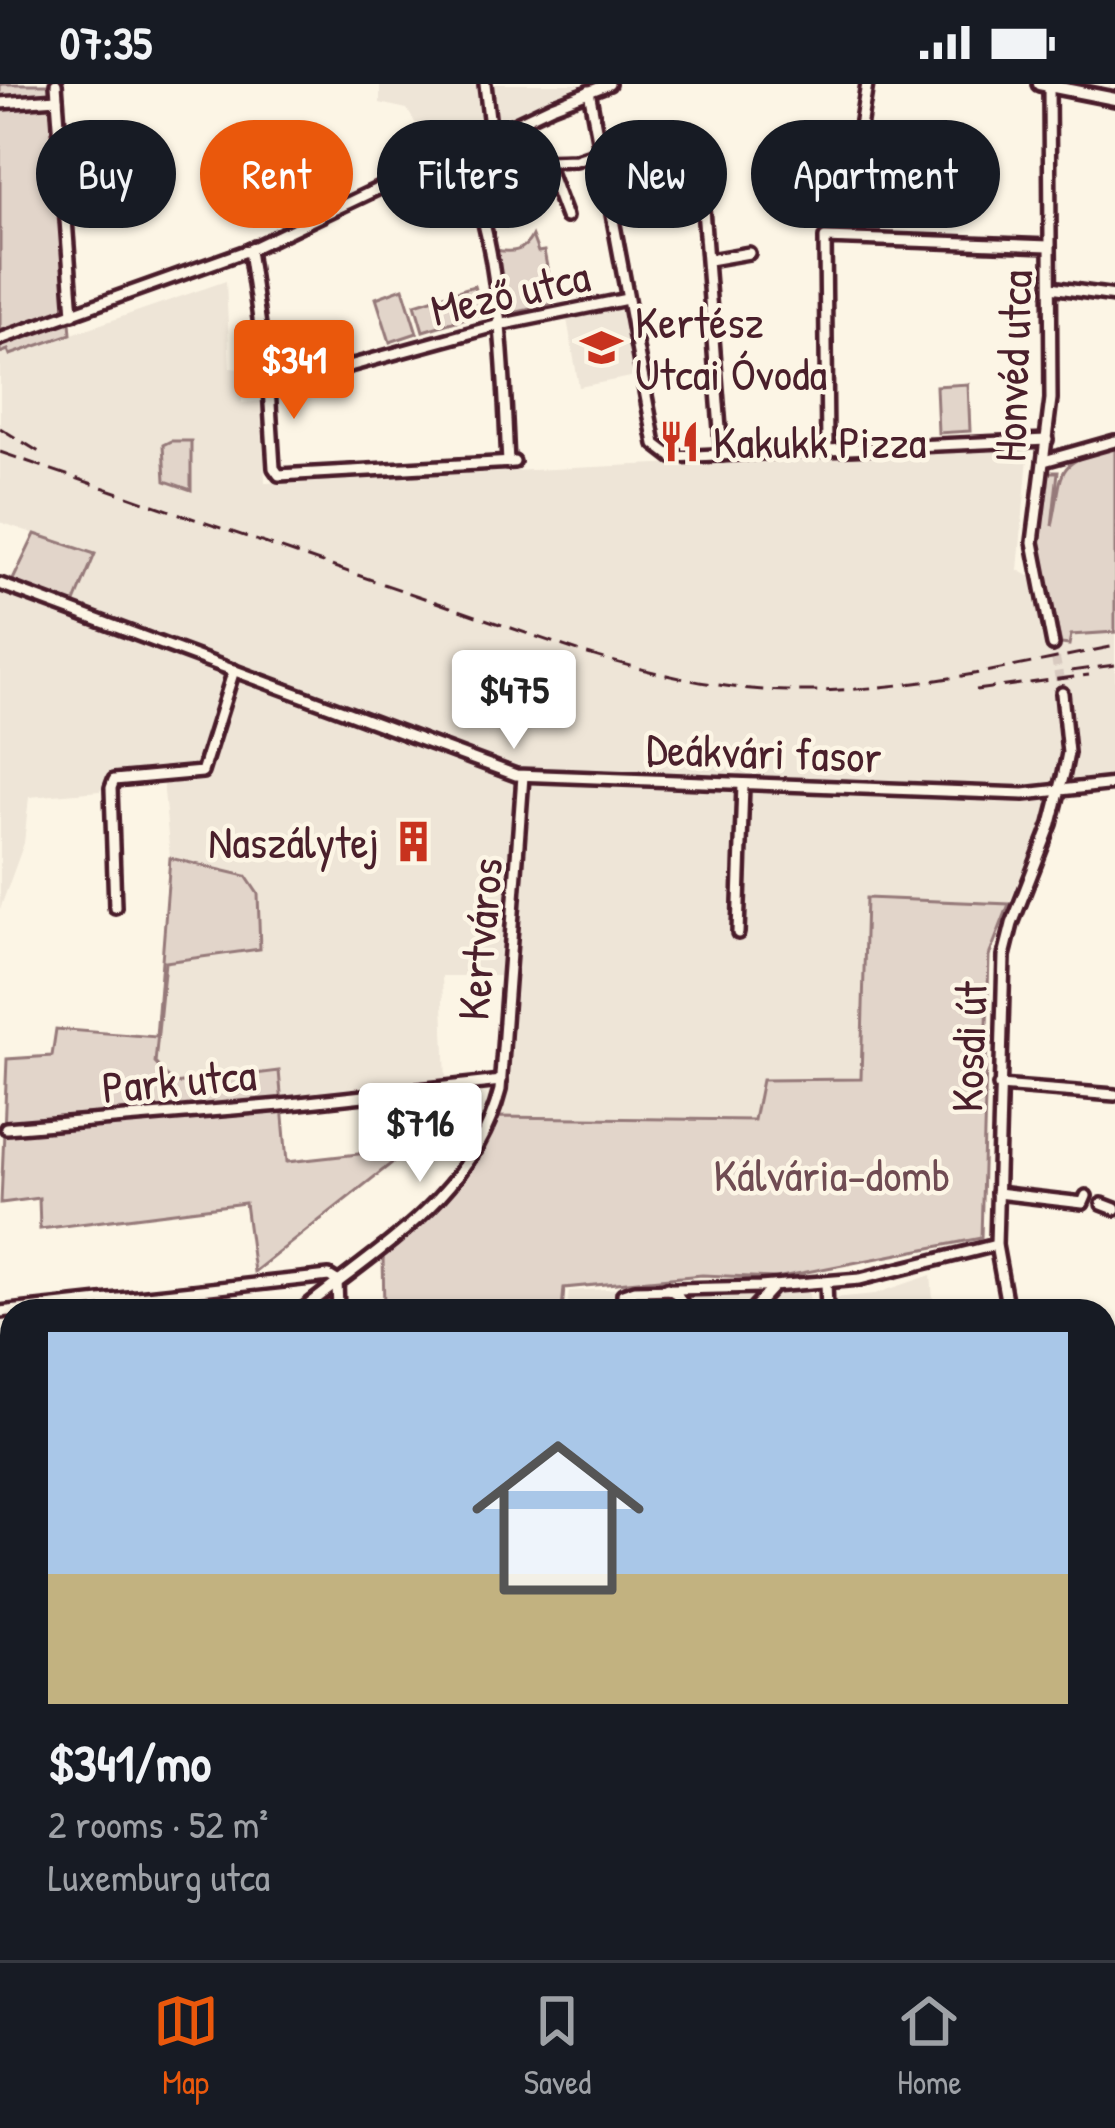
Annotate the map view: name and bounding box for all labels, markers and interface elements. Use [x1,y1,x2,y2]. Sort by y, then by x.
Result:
text: 07:35 [60,12,152,73]
chip: Buy [36,120,176,228]
chip: Rent [200,120,353,228]
chip: Filters [377,120,561,228]
chip: New [585,120,727,228]
chip: Apartment [751,120,1000,228]
street label: Mező utca [425,244,595,340]
street label: Honvéd utca [978,269,1046,463]
place label: Kertész Utcai Óvoda [635,291,827,404]
pin: $341 [223,320,365,422]
school or university icon: Kertész Utcai Óvoda [578,324,624,370]
text: $341 [261,332,327,385]
place label: Kakukk Pizza [713,411,926,472]
restaurant icon: Kakukk Pizza [656,418,702,464]
pin: $475 [443,650,585,752]
text: $475 [479,662,549,715]
street label: Deákvári fasor [645,717,883,787]
place label: Naszálytej [208,811,379,872]
building icon: Naszálytej [390,818,436,864]
street label: Kertváros [442,855,516,1023]
street label: Kosdi út [935,980,1001,1113]
street label: Park utca [100,1043,258,1117]
pin: $716 [349,1083,491,1185]
text: $716 [386,1095,454,1148]
park label: Kálvária-domb [714,1144,950,1205]
icon: home [450,1410,666,1626]
text: $341/mo [48,1728,211,1797]
text: 2 rooms · 52 m² [48,1797,268,1850]
text: Luxemburg utca [48,1850,270,1903]
tab: Map [153,1988,219,2104]
tab: Saved [524,1988,591,2104]
tab: Home [896,1988,962,2104]

